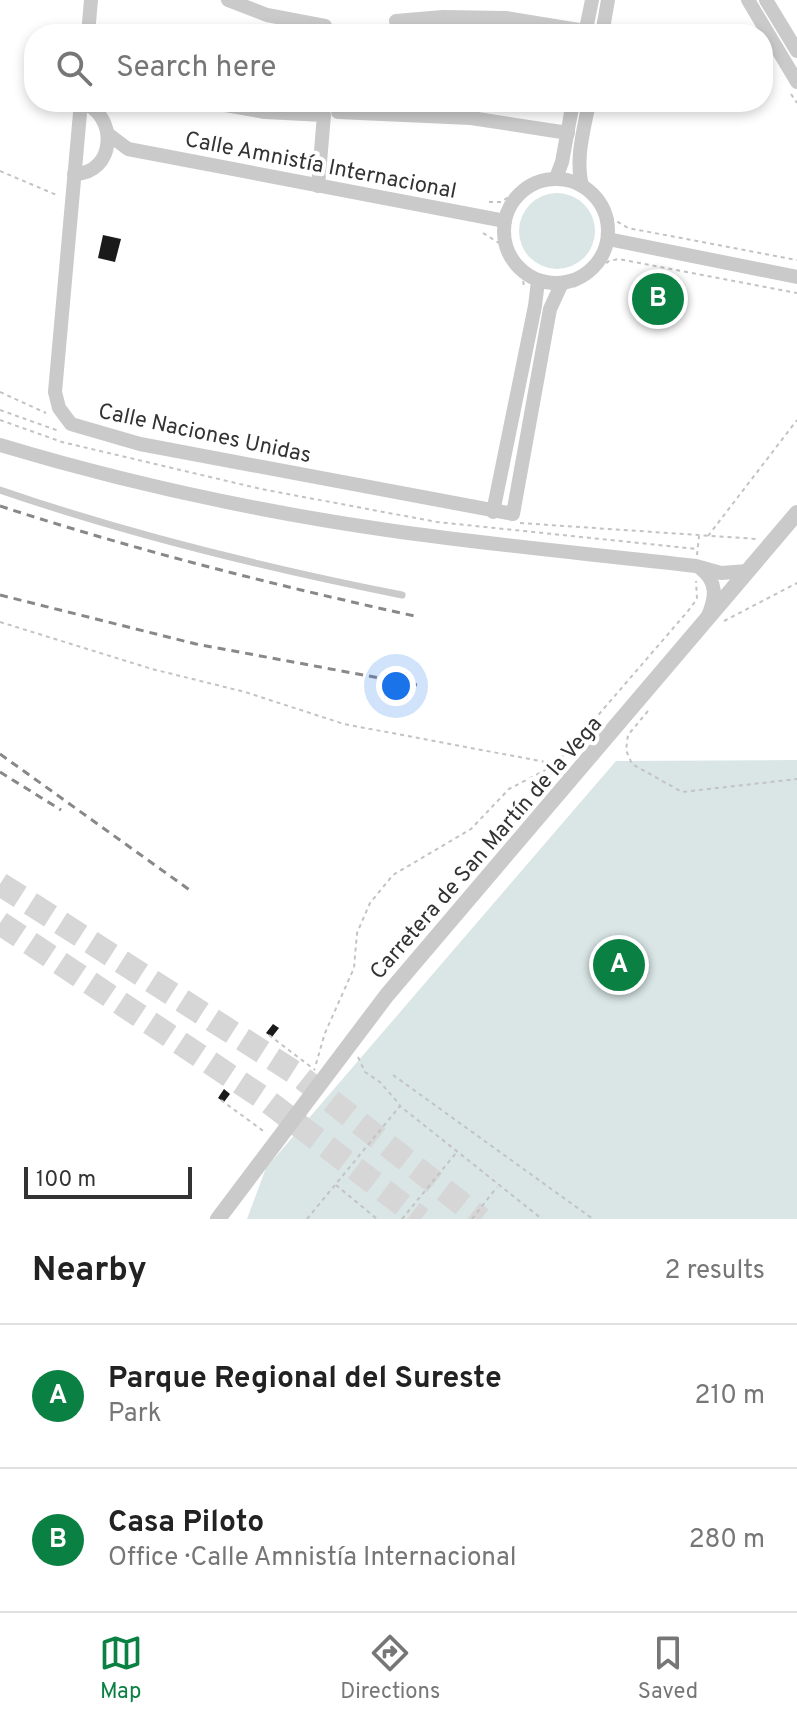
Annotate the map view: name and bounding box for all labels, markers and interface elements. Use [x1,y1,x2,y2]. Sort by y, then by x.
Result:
search box [24,24,773,112]
icon: search [52,46,96,90]
text: Search here [116,50,276,87]
street label: Calle Amnistía Internacional [183,127,459,206]
pin: B [632,269,684,329]
street label: Calle Naciones Unidas [95,399,313,470]
your location [376,666,416,706]
street label: Carretera de San Martín de la Vega [365,711,609,986]
pin: A [593,935,645,995]
scale bar [24,1163,192,1199]
text: 100 m [36,1167,96,1194]
text: Nearby [32,1250,147,1293]
text: 2 results [665,1255,765,1288]
text: Parque Regional del Sureste [108,1361,502,1398]
text: A [49,1380,67,1413]
text: 210 m [695,1380,765,1413]
text: Park [108,1398,162,1431]
text: Casa Piloto [108,1505,264,1542]
text: B [49,1524,67,1557]
text: 280 m [689,1524,765,1557]
text: Office · Calle Amnistía Internacional [108,1542,517,1575]
tab: Map [99,1631,143,1706]
tab: Directions [340,1631,440,1706]
tab: Saved [638,1631,698,1706]

